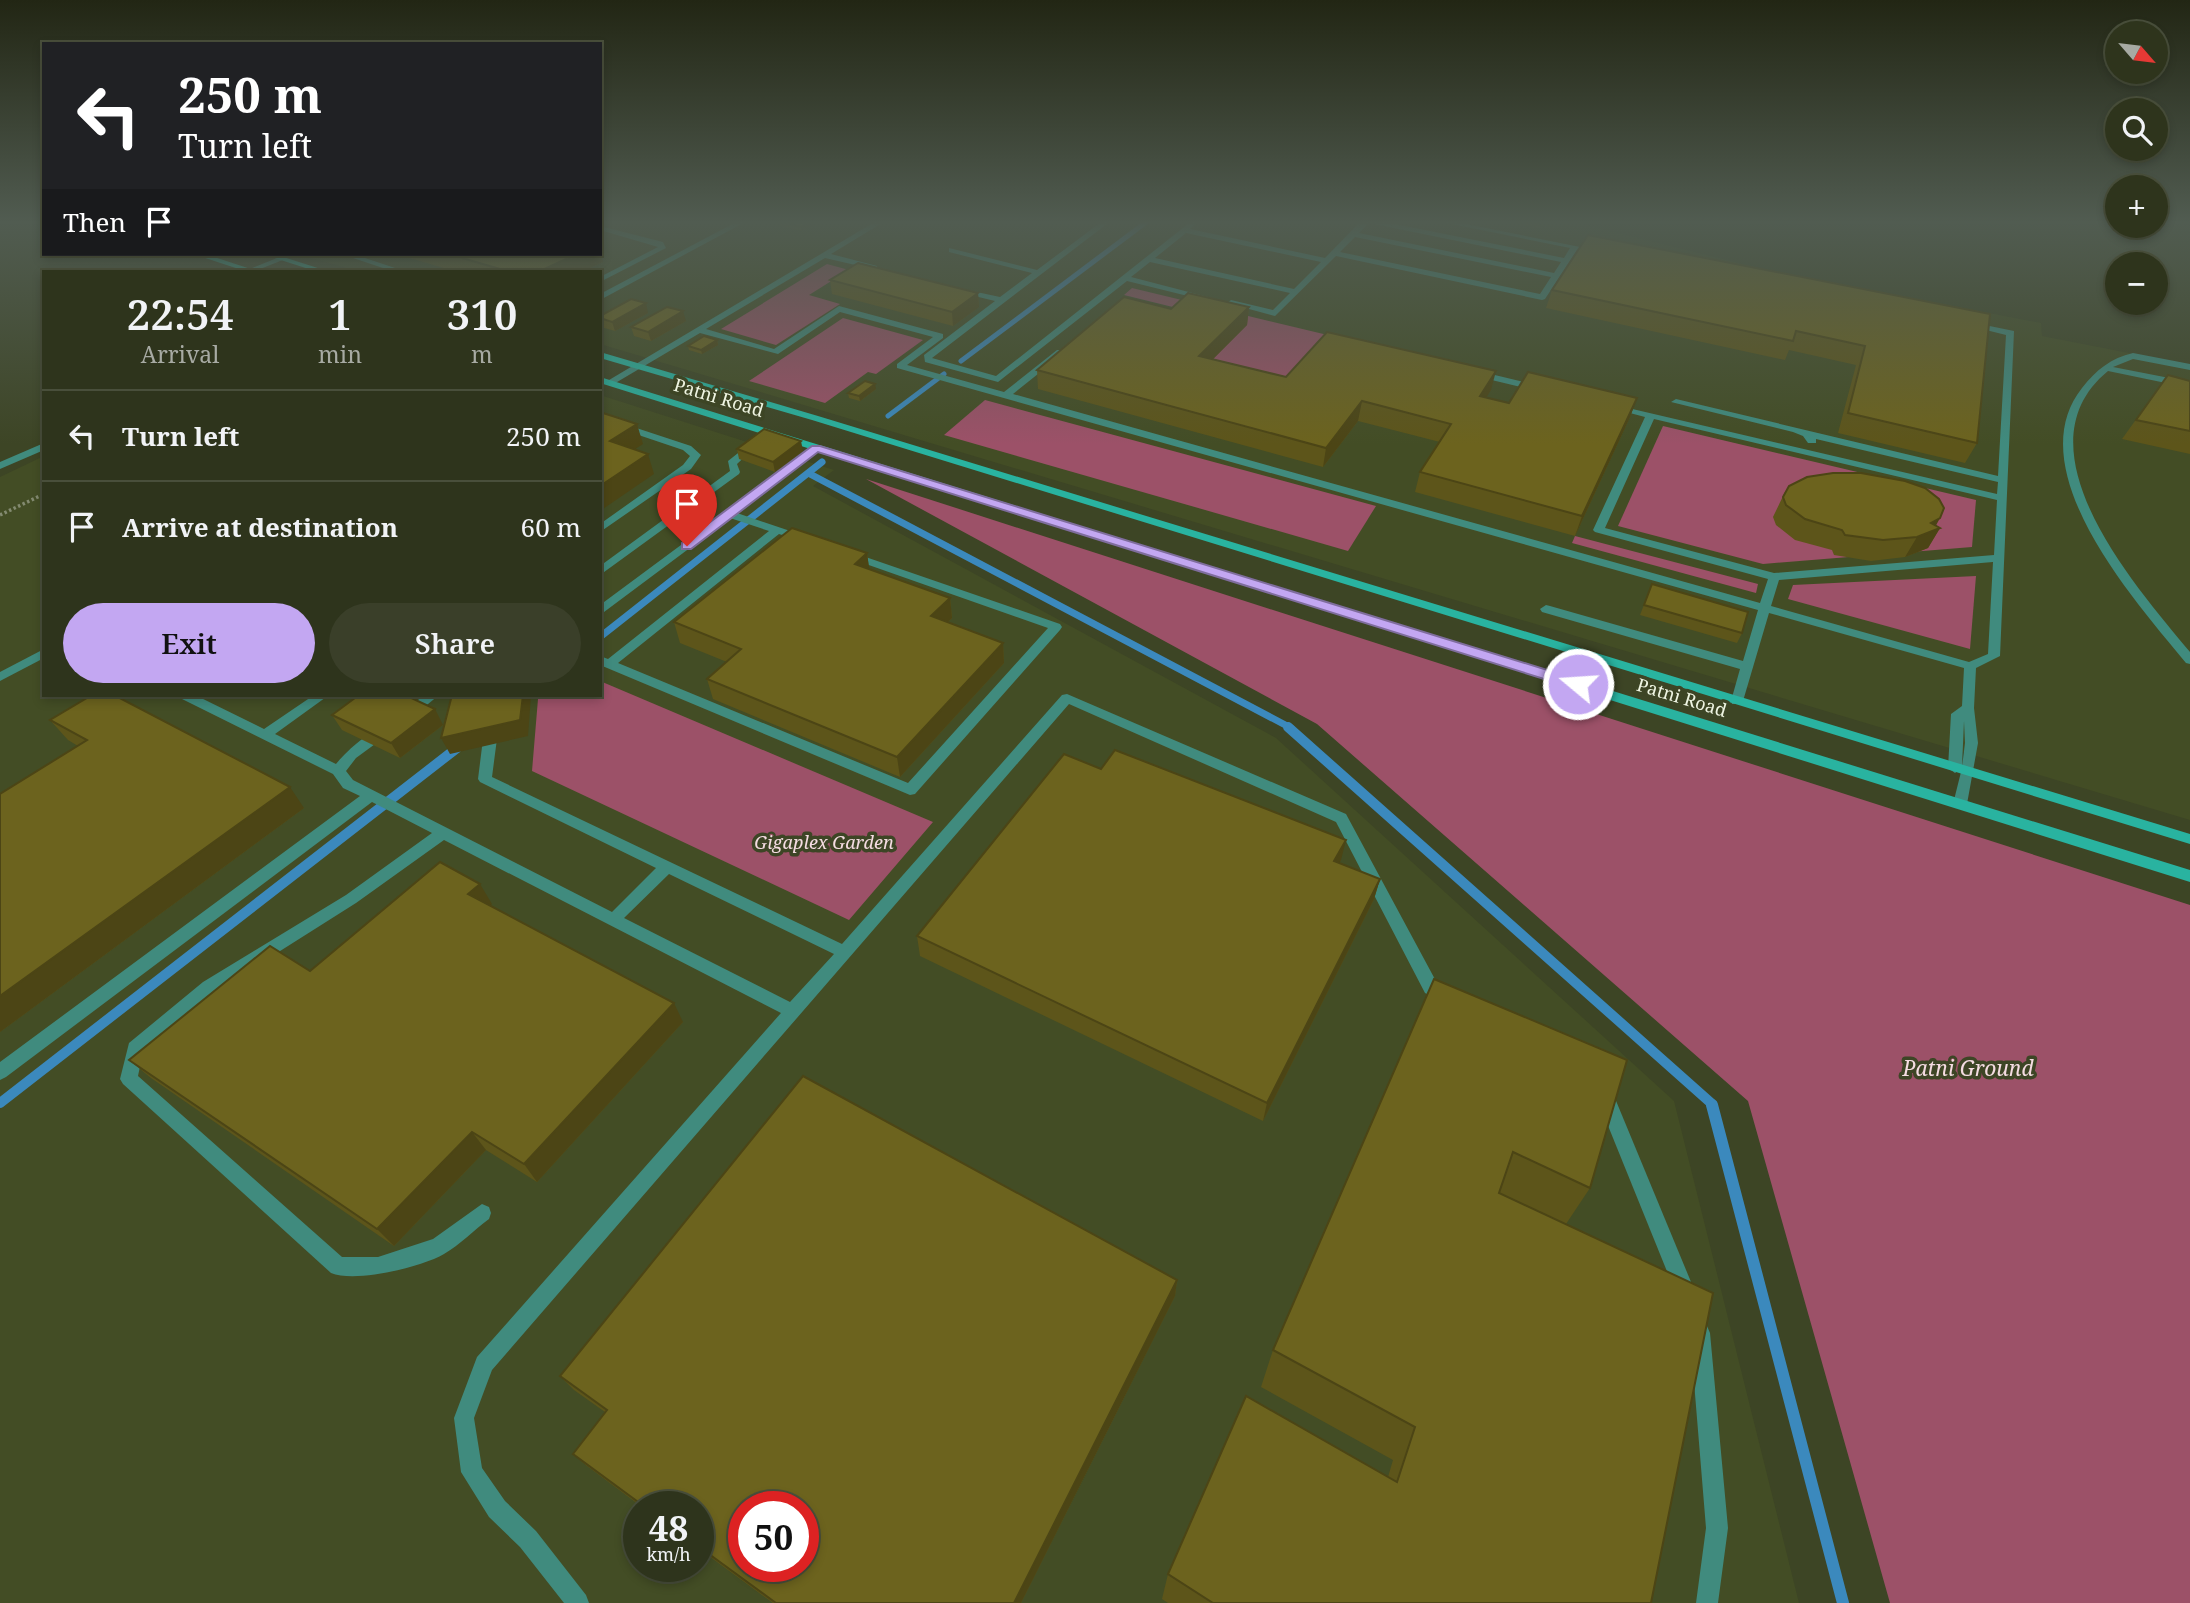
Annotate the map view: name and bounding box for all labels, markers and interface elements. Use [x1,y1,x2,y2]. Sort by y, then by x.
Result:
north arrow [2105,21,2168,84]
map controls [2105,21,2168,315]
text: 250 m [178,61,322,127]
icon: left [63,70,154,161]
button: search [2105,98,2168,161]
text: Turn left [178,124,312,167]
button: + [2105,175,2168,238]
icon: arrive [140,203,178,241]
text: Then [63,204,126,240]
button: − [2105,252,2168,315]
text: 22:54 [127,285,234,342]
text: 1 [328,285,352,342]
text: 310 [447,285,517,342]
text: Arrival [141,338,219,370]
text: min [318,338,362,370]
text: m [471,338,493,370]
street label: Patni Road [671,372,767,422]
icon: left [63,417,101,455]
text: Turn left [122,418,239,454]
text: 250 m [506,418,581,454]
pin [657,474,717,546]
icon: arrive [668,485,706,523]
icon: arrive [63,508,101,546]
text: Arrive at destination [122,509,398,545]
text: 60 m [521,509,581,545]
button: Exit [63,603,315,683]
button: Share [329,603,581,683]
position arrow [1541,647,1615,721]
street label: Patni Road [1634,672,1730,722]
park label: Gigaplex Garden [754,830,894,854]
park label: Patni Ground [1901,1054,2034,1082]
speed limit sign: 50 [728,1491,819,1582]
text: 48 [649,1504,688,1551]
text: km/h [646,1542,691,1566]

